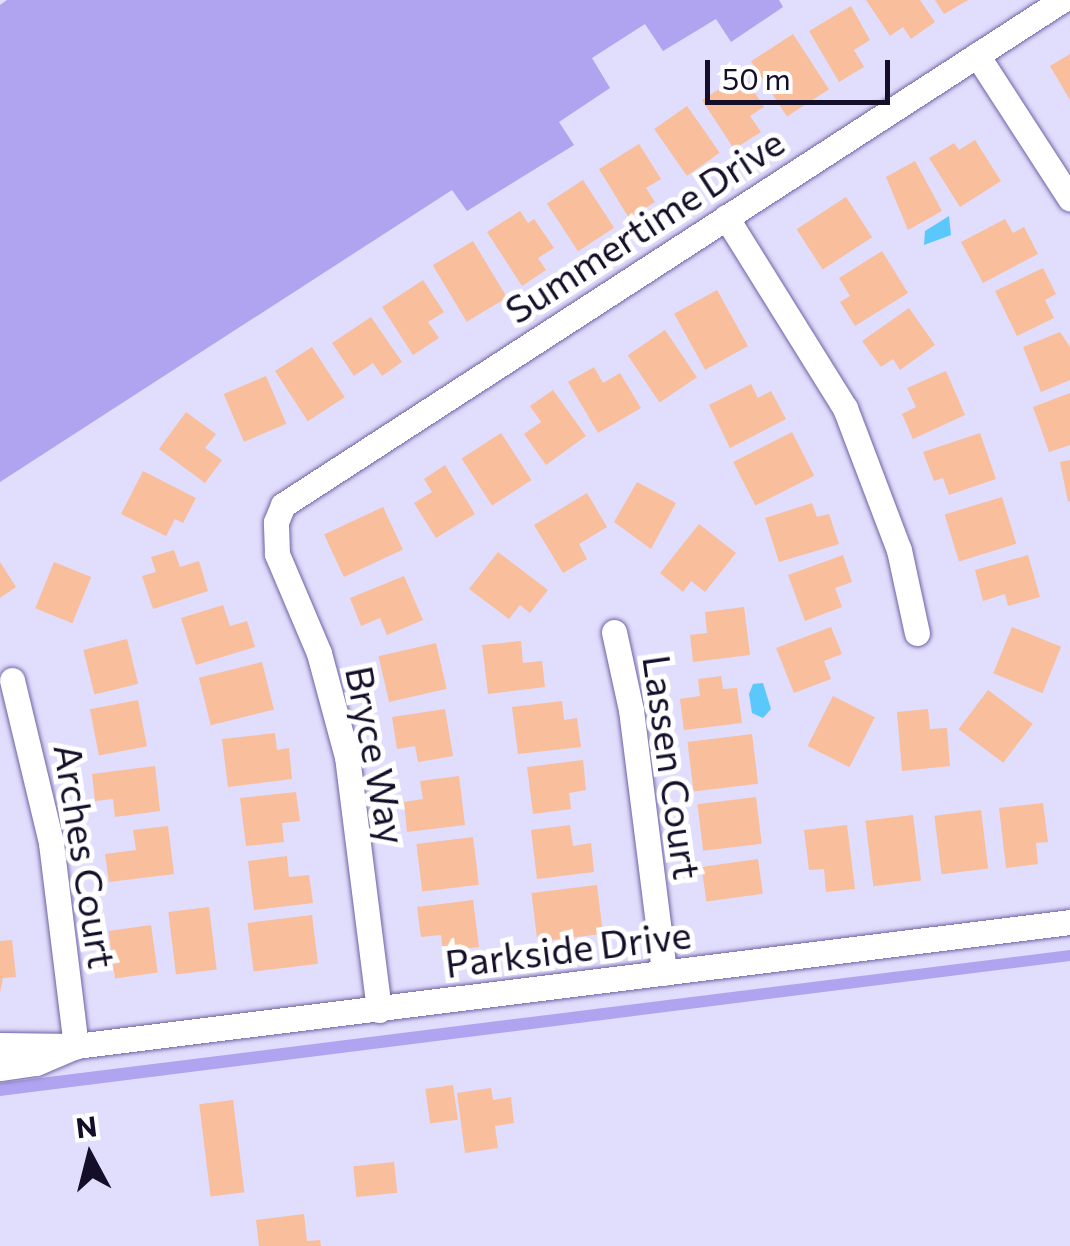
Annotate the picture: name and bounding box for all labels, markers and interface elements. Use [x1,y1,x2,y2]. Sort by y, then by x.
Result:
scale bar [710,40,895,102]
text: 50 m [722,59,791,96]
street label: Summertime Drive [496,118,792,332]
street label: Lassen Court [635,652,711,882]
street label: Bryce Way [337,662,417,848]
street label: Arches Court [46,741,126,971]
street label: Parkside Drive [442,910,694,986]
north arrow [40,1106,140,1206]
text: N [74,1108,99,1144]

